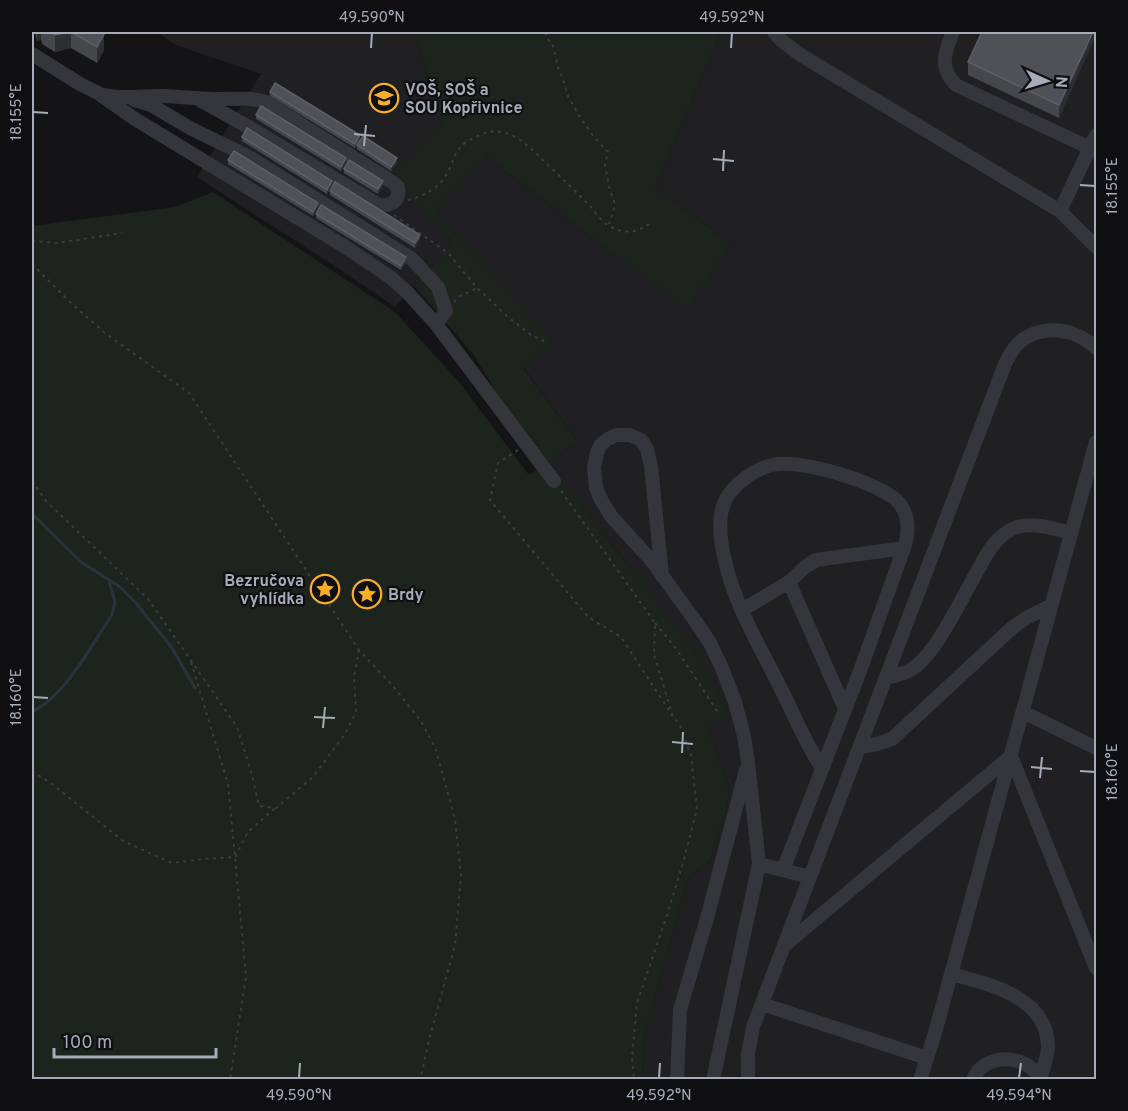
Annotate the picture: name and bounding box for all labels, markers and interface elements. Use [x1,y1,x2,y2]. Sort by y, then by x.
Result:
text: 49.590°N [339,9,405,28]
text: 49.592°N [699,9,765,28]
north arrow [1017,51,1077,111]
text: N [1050,75,1070,88]
place label: VOŠ, SOŠ a SOU Kopřivnice [405,79,522,119]
school or university icon: VOŠ, SOŠ a SOU Kopřivnice [368,82,400,114]
text: 18.155°E [8,83,27,141]
text: 18.155°E [1104,157,1123,215]
place label: Bezručova vyhlídka [224,572,304,610]
place icon: Bezručova vyhlídka [309,573,341,605]
place icon: Brdy [351,578,383,610]
place label: Brdy [388,586,424,606]
text: 18.160°E [8,668,27,726]
text: 18.160°E [1104,743,1123,801]
scale bar [54,1021,216,1059]
text: 100 m [63,1032,112,1055]
text: 49.590°N [266,1087,332,1106]
text: 49.592°N [626,1087,692,1106]
text: 49.594°N [986,1087,1052,1106]

